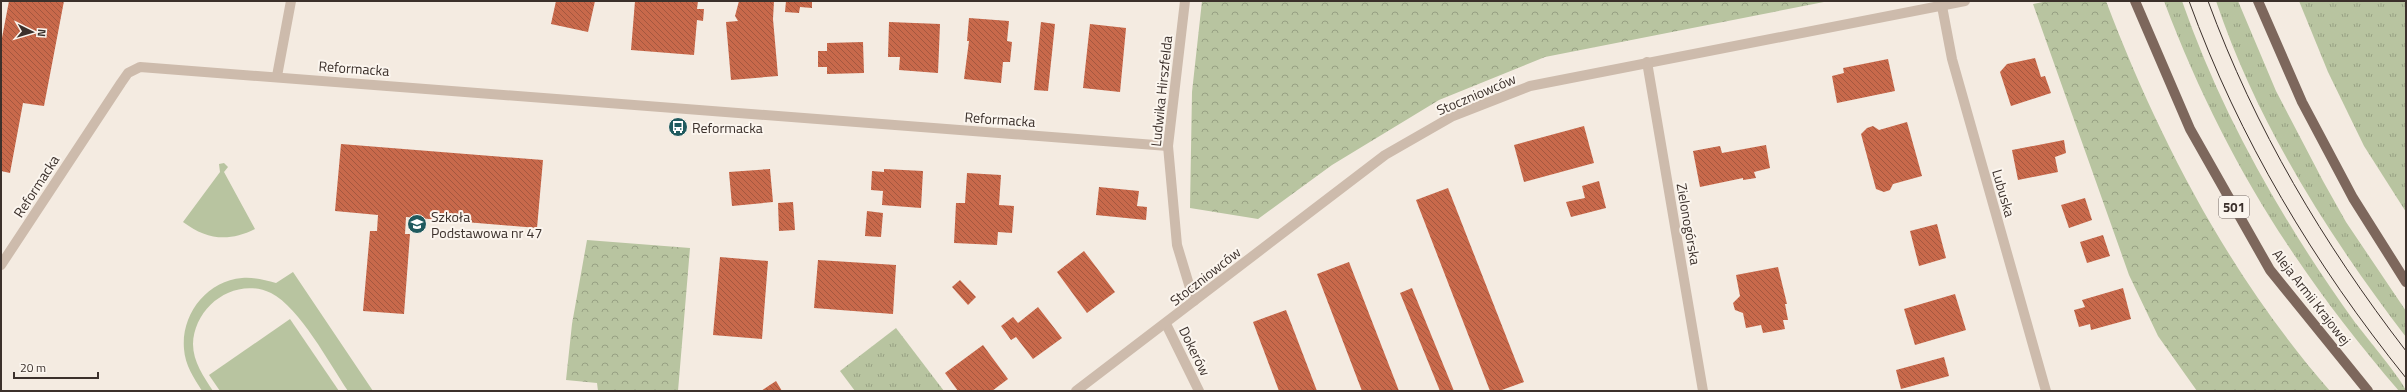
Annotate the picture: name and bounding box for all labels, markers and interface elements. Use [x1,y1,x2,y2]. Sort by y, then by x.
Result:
north arrow [12,12,52,52]
text: N [34,28,50,37]
street label: Ludwika Hirszfelda [1145,34,1177,148]
street label: Reformacka [318,55,390,81]
street label: Stoczniowców [1433,68,1519,120]
street label: Reformacka [964,106,1036,132]
bus stop icon: Reformacka [667,116,689,138]
place label: Reformacka [692,117,763,138]
street label: Reformacka [8,151,64,221]
street label: Lubuska [1987,167,2021,219]
street label: Zielonogórska [1671,181,1707,267]
road number: 501 [2219,196,2249,218]
place label: Szkoła Podstawowa nr 47 [431,206,542,243]
school or university icon: Szkoła Podstawowa nr 47 [406,213,428,235]
street label: Stoczniowców [1165,241,1245,310]
street label: Aleja Armii Krajowej [2268,245,2356,349]
street label: Dokerów [1174,323,1216,380]
scale bar [14,354,98,380]
text: 20 m [20,358,46,377]

